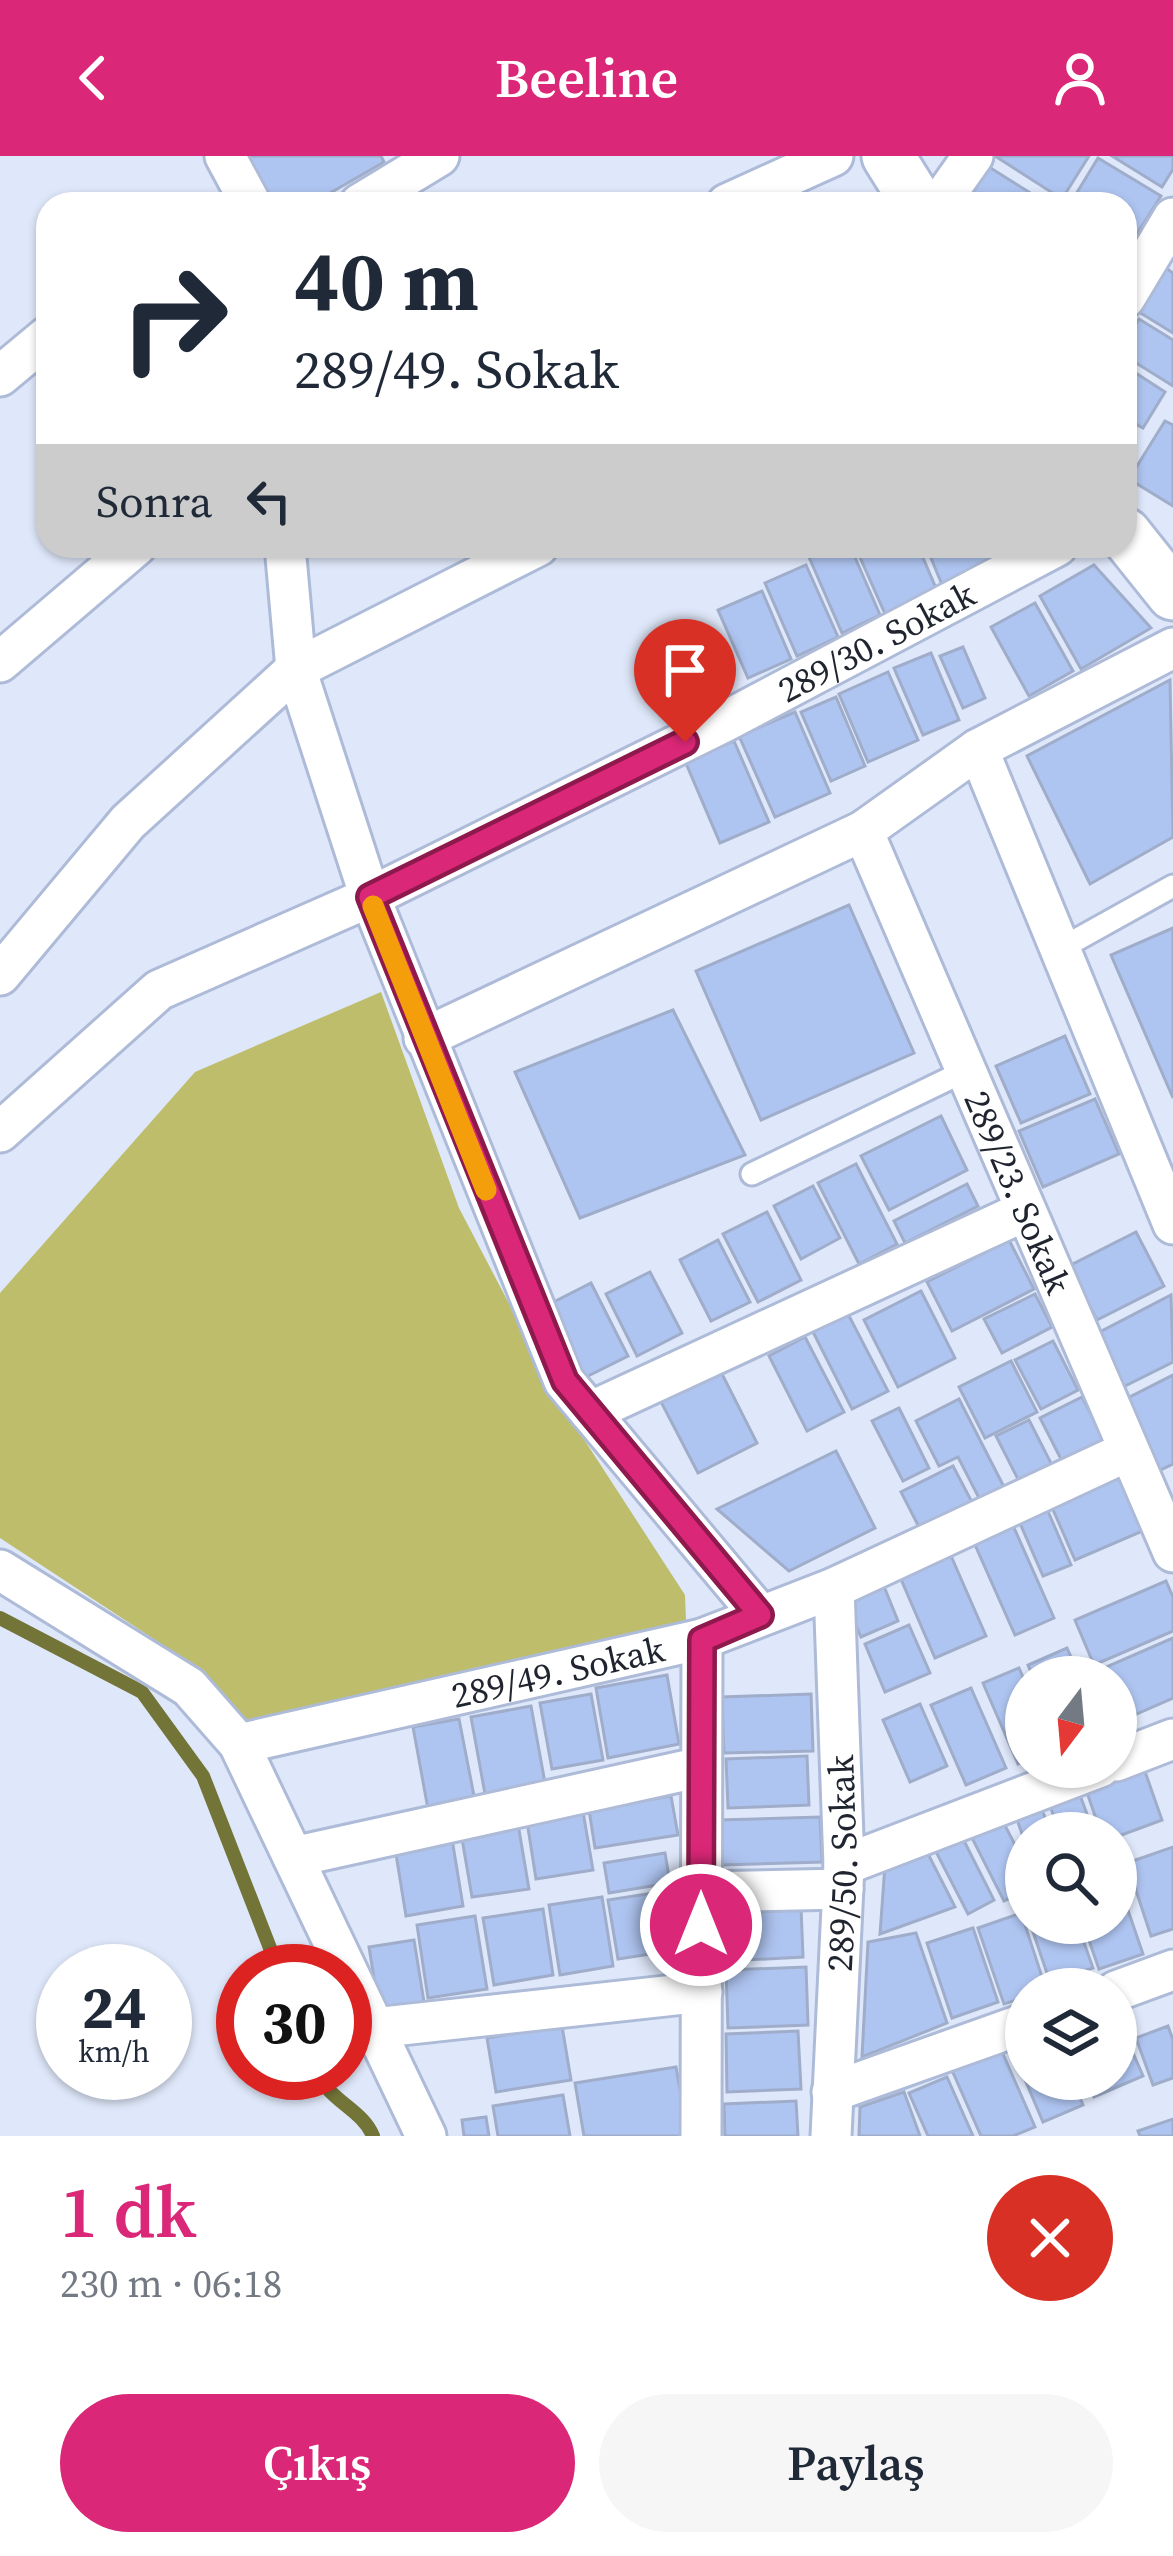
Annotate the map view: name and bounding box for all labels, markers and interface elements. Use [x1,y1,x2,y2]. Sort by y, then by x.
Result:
text: Beeline [495,41,678,115]
icon: back [60,45,126,111]
icon: person [1047,45,1113,111]
text: 40 m [294,223,479,338]
icon: right [96,240,252,396]
text: 289/49. Sokak [294,332,619,406]
icon: left [236,468,302,534]
text: Sonra [96,470,212,532]
street label: 289/30. Sokak [769,569,984,714]
pin [634,619,736,742]
icon: arrive [652,637,718,703]
street label: 289/23. Sokak [953,1083,1084,1302]
street label: 289/49. Sokak [447,1624,669,1720]
north arrow [1005,1656,1137,1788]
map controls [1005,1656,1137,2100]
street label: 289/50. Sokak [814,1754,869,1973]
button: search [1005,1812,1137,1944]
position arrow [638,1862,764,1988]
speed limit sign: 30 [216,1944,372,2100]
text: 24 [81,1966,147,2048]
button: layers [1005,1968,1137,2100]
text: km/h [78,2031,150,2072]
text: 1 dk [60,2162,196,2261]
button: close [987,2175,1113,2301]
text: 230 m · 06:18 [60,2257,282,2310]
button: Çıkış [60,2394,575,2532]
button: Paylaş [599,2394,1113,2532]

